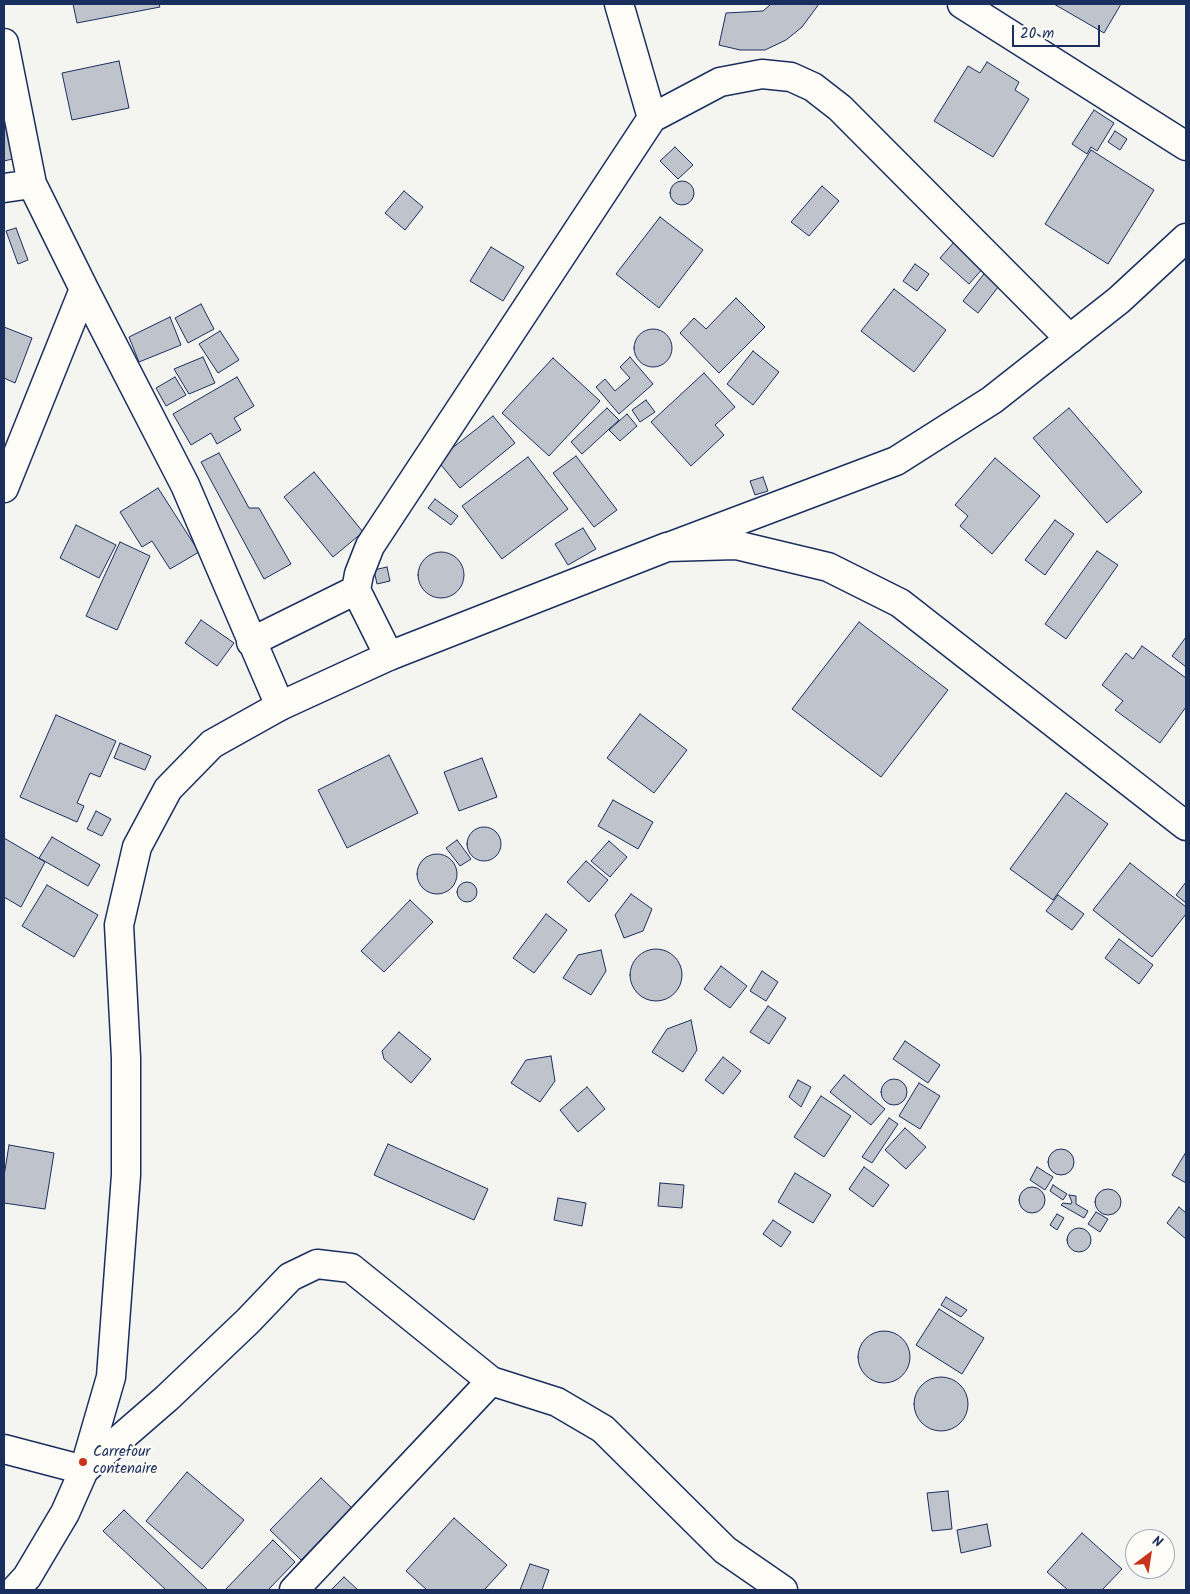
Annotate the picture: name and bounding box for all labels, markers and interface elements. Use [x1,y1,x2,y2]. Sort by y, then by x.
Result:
scale bar [1015,15,1102,47]
text: 20 m [1020,22,1054,46]
place label: Carrefour contenaire [93,1444,157,1479]
marker: Carrefour contenaire [77,1456,89,1468]
north arrow [1125,1529,1175,1579]
text: N [1148,1530,1167,1554]

